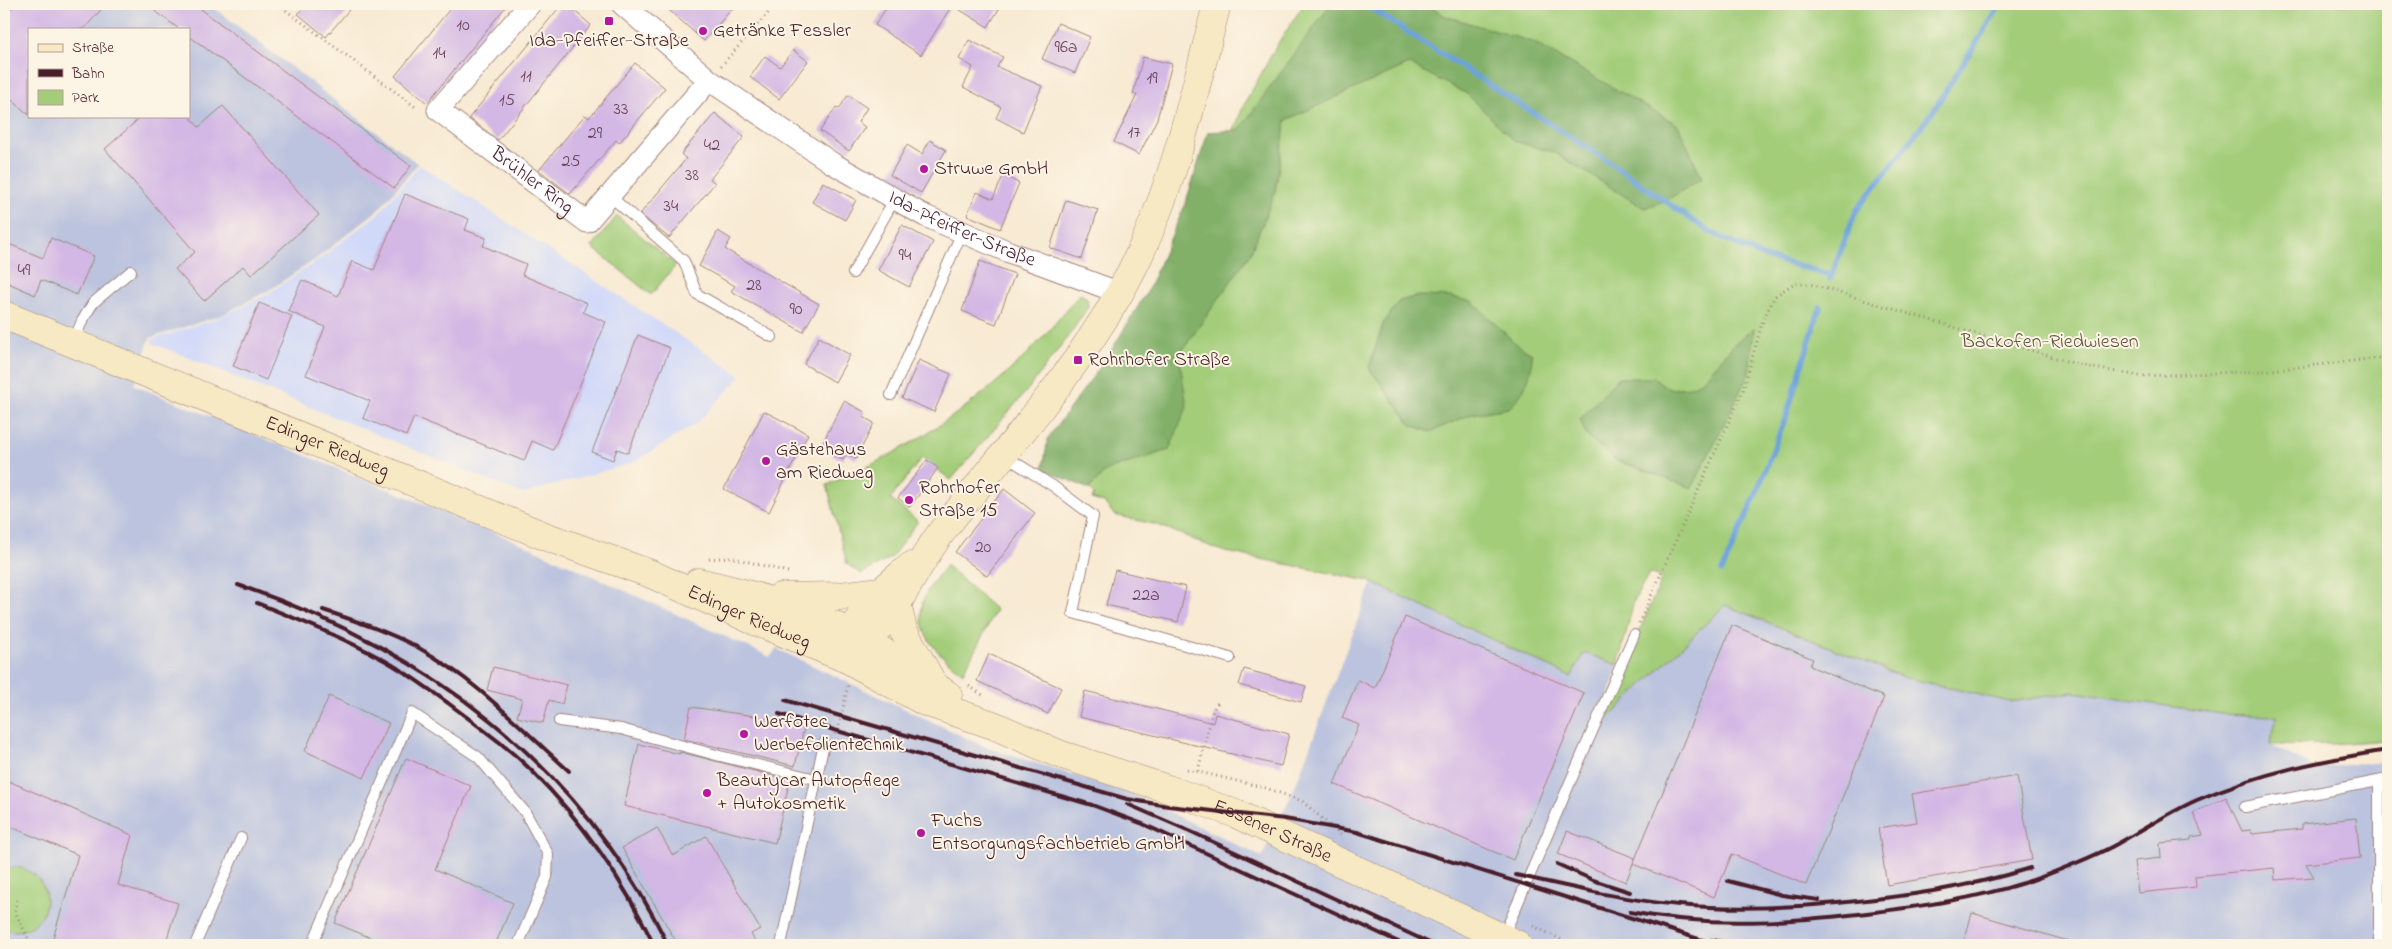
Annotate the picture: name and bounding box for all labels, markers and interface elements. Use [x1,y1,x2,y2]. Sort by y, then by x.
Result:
house number: 10 [456,13,470,39]
marker: Ida-Pfeiffer-Straße [603,15,615,27]
place label: Getränke Fessler [713,17,852,46]
marker: Getränke Fessler [697,25,709,37]
place label: Ida-Pfeiffer-Straße [529,27,689,56]
legend [28,28,190,118]
house number: 96a [1054,35,1078,61]
text: Straße [72,37,114,59]
house number: 14 [432,41,446,67]
text: Bahn [71,63,105,85]
house number: 11 [520,64,532,90]
house number: 19 [1146,66,1158,92]
text: Park [72,87,100,109]
house number: 15 [499,88,515,114]
house number: 33 [614,97,628,123]
house number: 17 [1127,120,1141,146]
house number: 29 [588,121,603,147]
house number: 42 [704,133,720,159]
street label: Brühler Ring [483,139,580,222]
house number: 25 [561,149,581,175]
place label: Struwe GmbH [934,155,1048,184]
house number: 38 [685,163,699,189]
marker: Struwe GmbH [918,163,930,175]
street label: Ida-Pfeiffer-Straße [882,183,1040,275]
house number: 34 [664,194,679,220]
house number: 94 [899,243,912,269]
house number: 49 [18,258,31,284]
house number: 28 [746,273,762,299]
house number: 90 [789,297,803,323]
park label: Backofen-Riedwiesen [1960,328,2139,357]
place label: Rohrhofer Straße [1088,346,1230,375]
marker: Rohrhofer Straße [1072,354,1084,366]
street label: Edinger Riedweg [260,409,394,486]
place label: Gästehaus am Riedweg [776,436,873,489]
marker: Gästehaus am Riedweg [760,455,772,467]
place label: Rohrhofer Straße 15 [919,474,1001,526]
marker: Rohrhofer Straße 15 [903,494,915,506]
house number: 20 [975,535,992,561]
street label: Edinger Riedweg [682,578,815,658]
house number: 22a [1132,583,1160,609]
place label: Werfotec Werbefolientechnik [754,708,904,760]
marker: Werfotec Werbefolientechnik [738,728,750,740]
place label: Beautycar Autopflege + Autokosmetik [716,767,900,819]
marker: Beautycar Autopflege + Autokosmetik [701,787,713,799]
street label: Essener Straße [1209,792,1337,871]
place label: Fuchs Entsorgungsfachbetrieb GmbH [930,807,1185,860]
marker: Fuchs Entsorgungsfachbetrieb GmbH [915,827,927,839]

